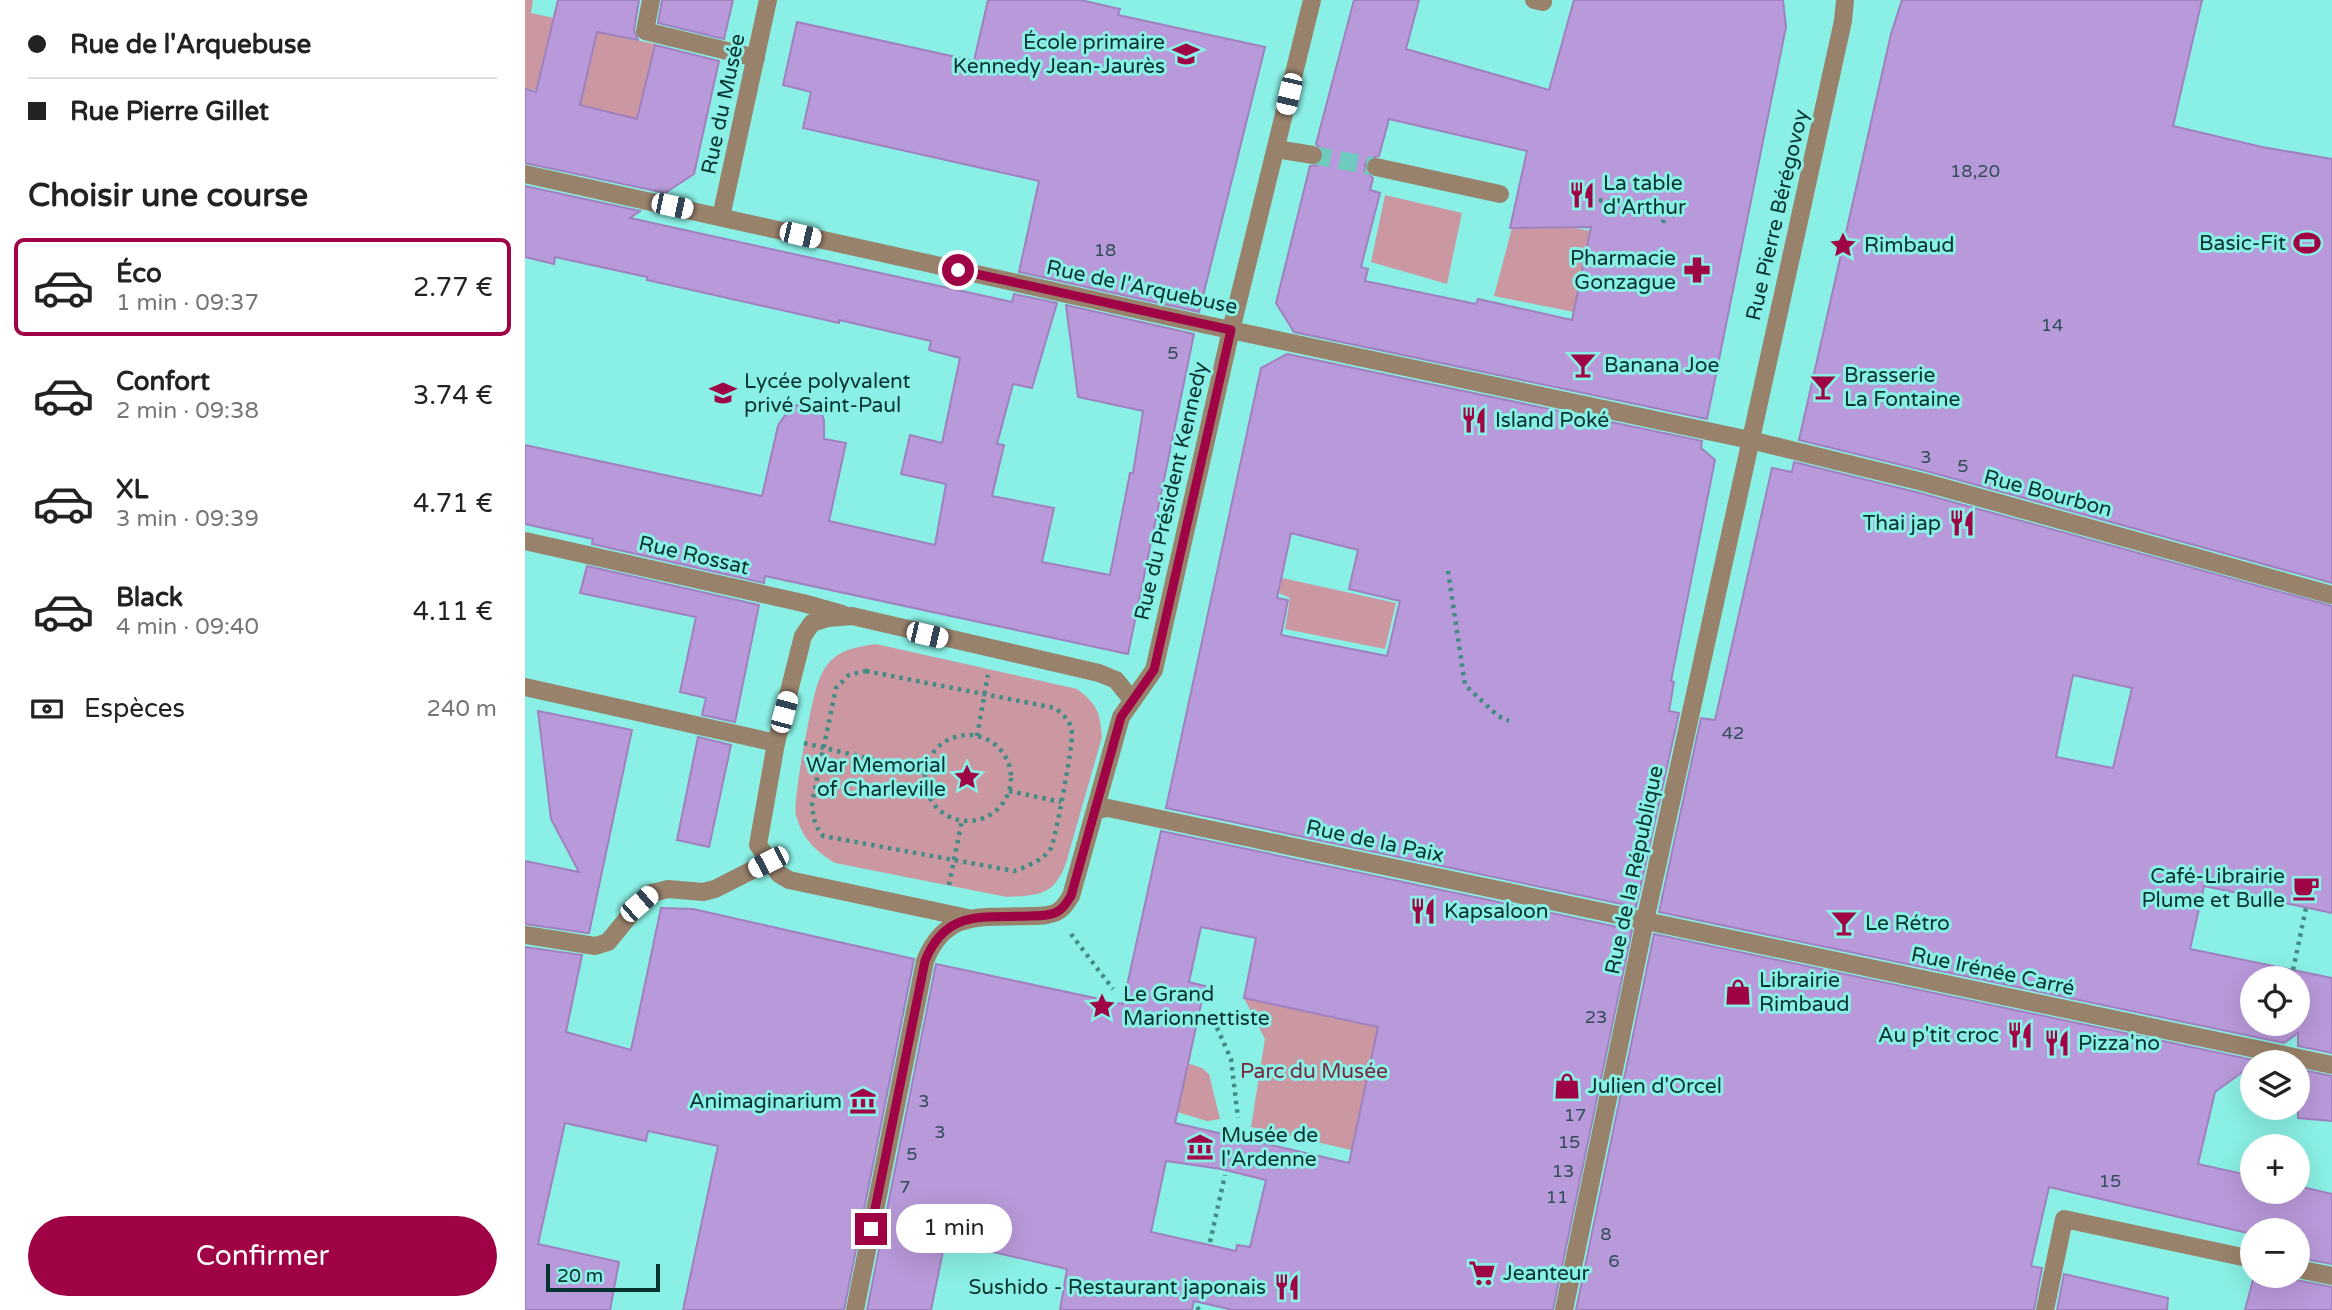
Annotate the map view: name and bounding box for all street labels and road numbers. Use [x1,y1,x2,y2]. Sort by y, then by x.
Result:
street label: Rue du Musée [696,31,751,177]
street label: Rue Pierre Bérégovoy [1741,107,1814,323]
street label: Rue de l'Arquebuse [1044,255,1240,320]
street label: Rue du Président Kennedy [1130,359,1213,623]
street label: Rue Bourbon [1981,464,2115,523]
street label: Rue Rossat [636,531,752,580]
street label: Rue de la République [1600,763,1669,977]
street label: Rue de la Paix [1304,815,1446,868]
street label: Rue Irénée Carré [1909,942,2077,1001]

